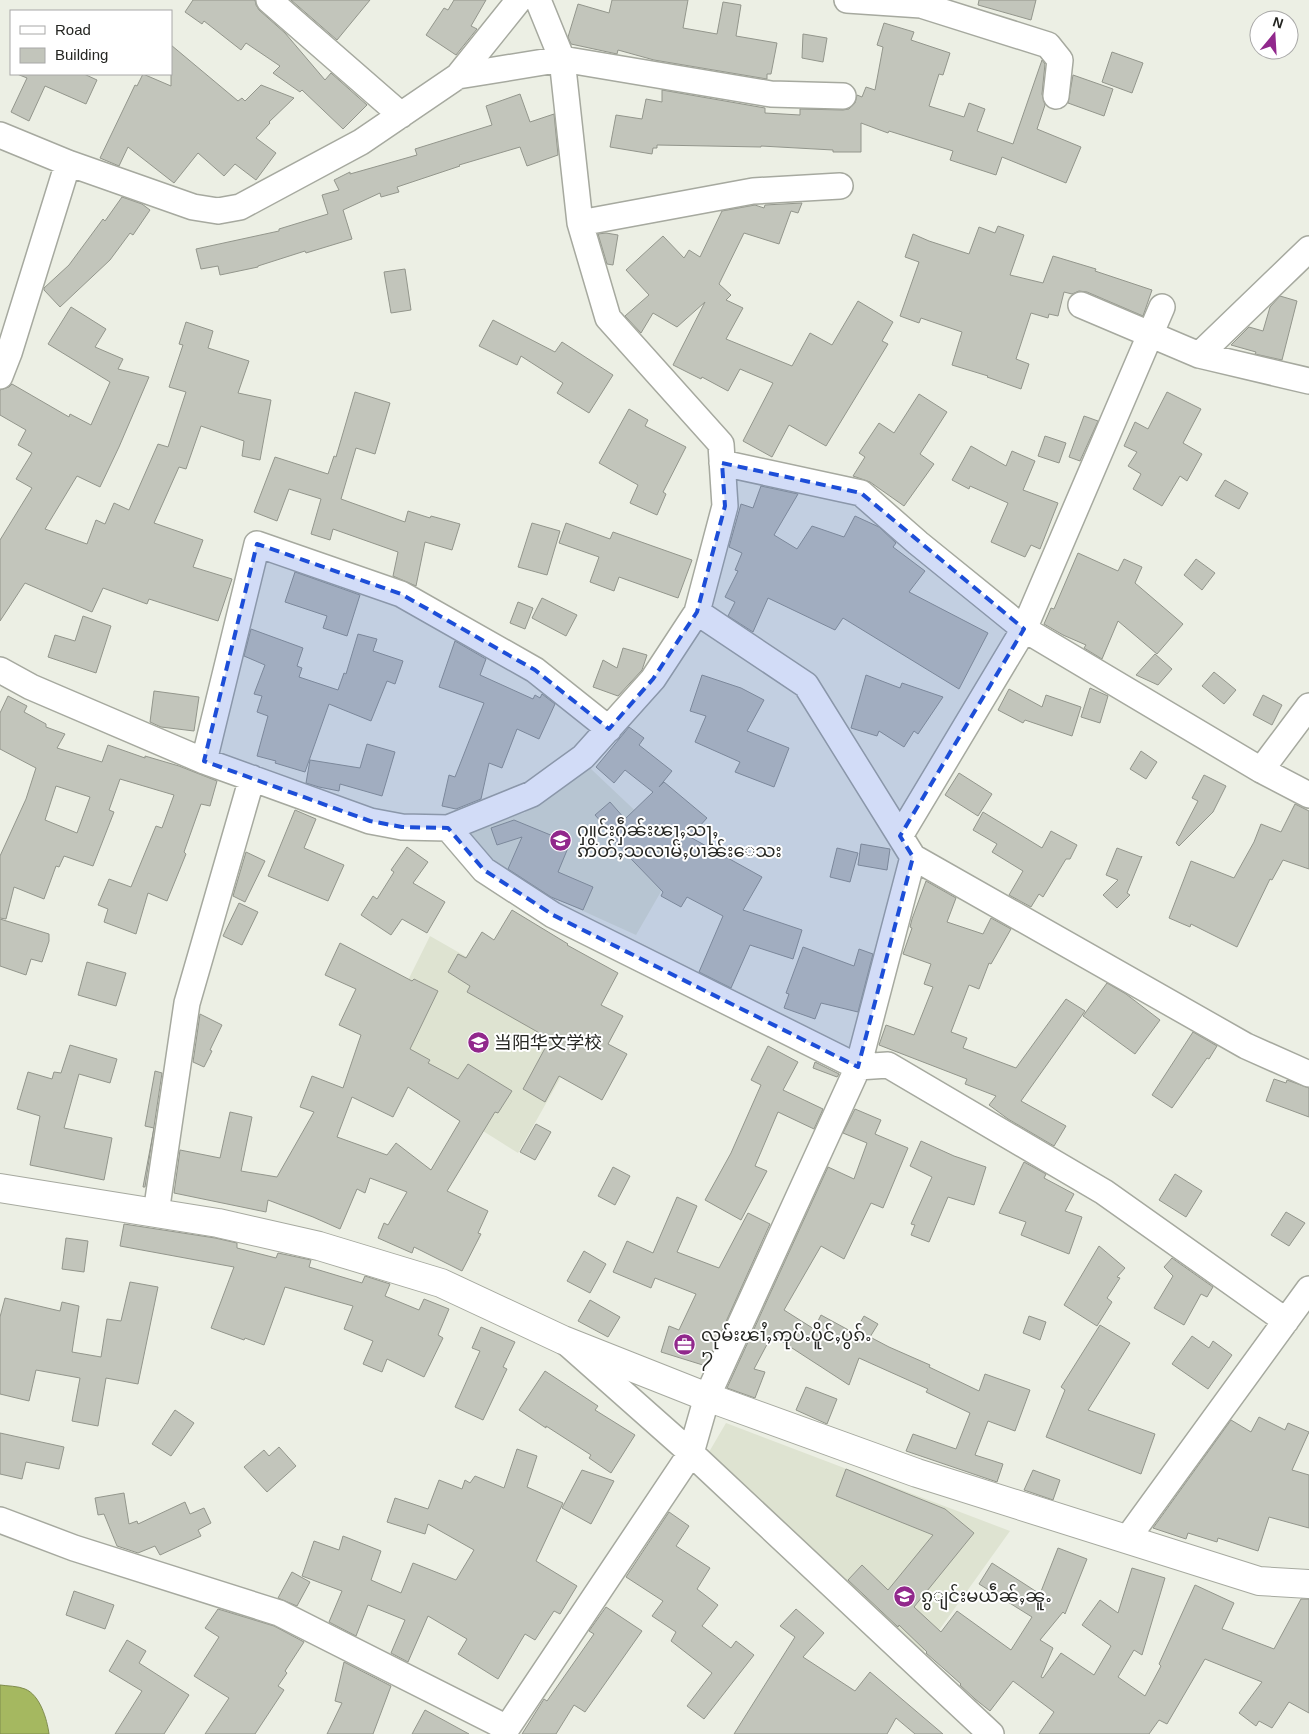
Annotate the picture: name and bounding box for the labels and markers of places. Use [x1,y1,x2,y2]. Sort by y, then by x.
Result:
place label: ႁူင်းႁဵၼ်းၽႃႇသႃႇ ဢိတ်ႇသလၢမ်ႇပၢၼ်းေသး [577,816,782,861]
school or university icon: ႁူင်းႁဵၼ်းၽႃႇသႃႇ ဢိတ်ႇသလၢမ်ႇပၢၼ်းေသး [549,828,573,852]
school or university icon: 当阳华文学校 [466,1031,490,1055]
place label: 当阳华文学校 [494,1033,602,1053]
place label: လုမ်းၽၢႆႇဢုပ်ႉပိူင်ႇပွၵ်ႉ ႒ [701,1321,871,1371]
office icon: လုမ်းၽၢႆႇဢုပ်ႉပိူင်ႇပွၵ်ႉ ႒ [673,1333,697,1357]
place label: ၵွျင်းမယဵၼ်ႇၼူႉ [921,1582,1052,1611]
school or university icon: ၵွျင်းမယဵၼ်ႇၼူႉ [893,1584,917,1608]

